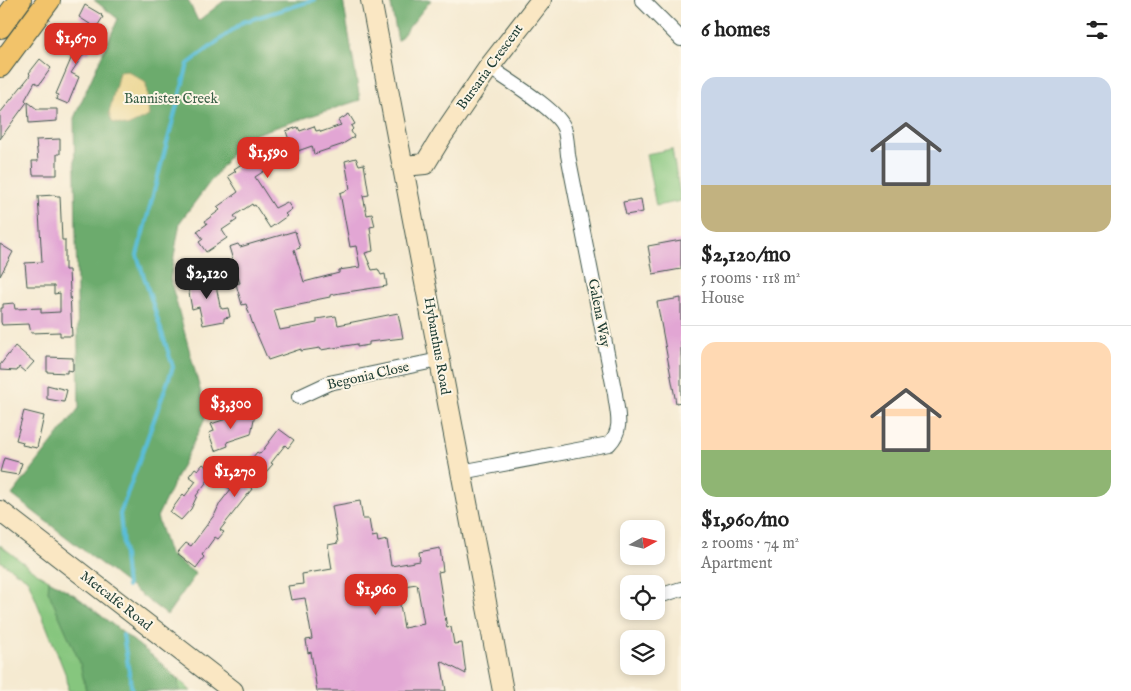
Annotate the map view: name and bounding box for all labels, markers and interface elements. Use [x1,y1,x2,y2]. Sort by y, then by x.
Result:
icon: filters [1083,16,1111,44]
text: 6 homes [701,17,770,44]
street label: Bursaria Crescent [453,20,527,113]
pin: $1,670 [35,22,117,65]
text: $1,670 [55,29,97,49]
park label: Bannister Creek [124,90,218,108]
icon: home [861,109,951,199]
pin: $1,590 [227,136,309,179]
text: $1,590 [248,143,288,163]
text: $2,120/mo [701,242,791,269]
pin: $2,120 [166,258,248,300]
text: $2,120 [186,264,228,284]
text: 5 rooms · 118 m² [701,269,800,289]
street label: Galena Way [584,277,614,349]
text: House [701,289,744,309]
street label: Hybanthus Road [420,296,455,397]
street label: Begonia Close [325,358,411,394]
icon: home [861,375,951,465]
pin: $3,300 [190,388,272,430]
text: $3,300 [211,394,251,414]
pin: $1,270 [194,456,276,498]
text: $1,270 [214,462,256,482]
text: $1,960/mo [701,507,789,534]
north arrow [620,520,665,565]
map controls [620,520,665,675]
text: 2 rooms · 74 m² [701,534,799,554]
text: Apartment [701,554,772,574]
street label: Metcalfe Road [76,567,156,635]
pin: $1,960 [335,574,417,616]
button: locate [620,575,665,620]
text: $1,960 [356,580,396,600]
button: layers [620,630,665,675]

